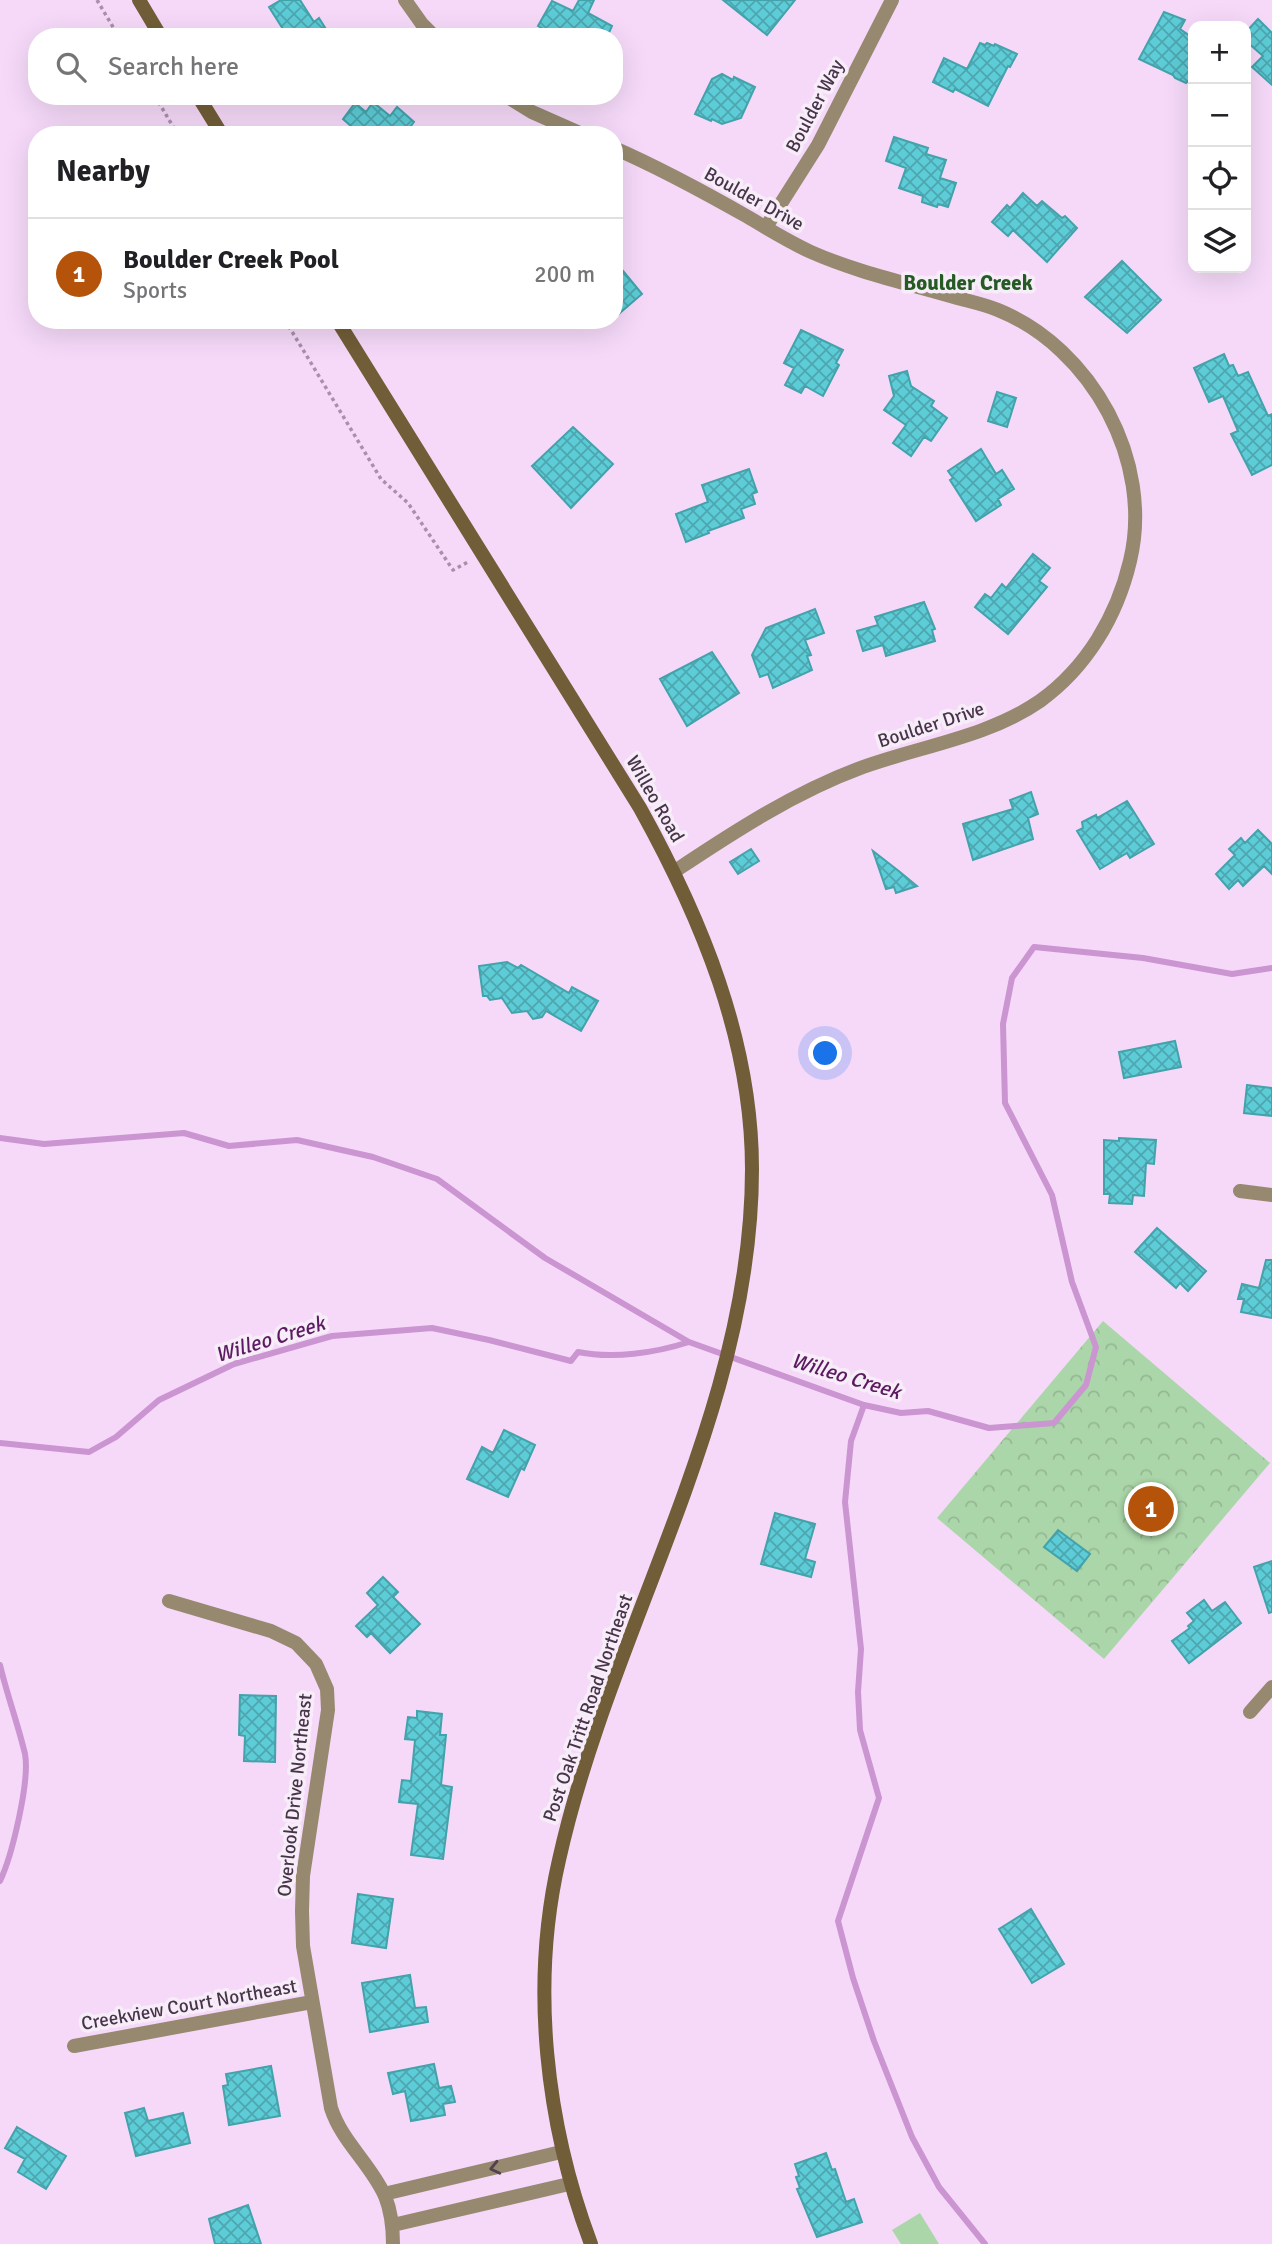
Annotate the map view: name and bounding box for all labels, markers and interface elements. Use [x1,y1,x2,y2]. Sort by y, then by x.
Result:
map controls [1188,21,1251,273]
button: + [1188,21,1251,84]
search box [28,28,623,105]
icon: search [52,48,90,86]
text: Search here [108,51,239,83]
street label: Boulder Way [781,55,850,157]
button: − [1188,84,1251,147]
button: locate [1188,147,1251,210]
text: Nearby [56,153,150,190]
street label: Boulder Drive [700,162,808,236]
button: layers [1188,210,1251,273]
text: Boulder Creek Pool [123,244,339,276]
text: 1 [73,260,85,289]
text: 200 m [534,260,595,289]
district label: Boulder Creek [903,270,1033,296]
text: Sports [123,276,187,305]
street label: Boulder Drive [875,697,987,753]
street label: Willeo Road [621,751,689,847]
your location [808,1036,842,1070]
water label: Willeo Creek [212,1309,330,1368]
water label: Willeo Creek [788,1347,906,1406]
pin: 1 [1128,1483,1174,1535]
street label: Post Oak Tritt Road Northeast [538,1591,638,1825]
street label: Overlook Drive Northeast [272,1692,318,1898]
street label: Creekview Court Northeast [79,1974,299,2036]
one-way arrow [489,2160,501,2174]

